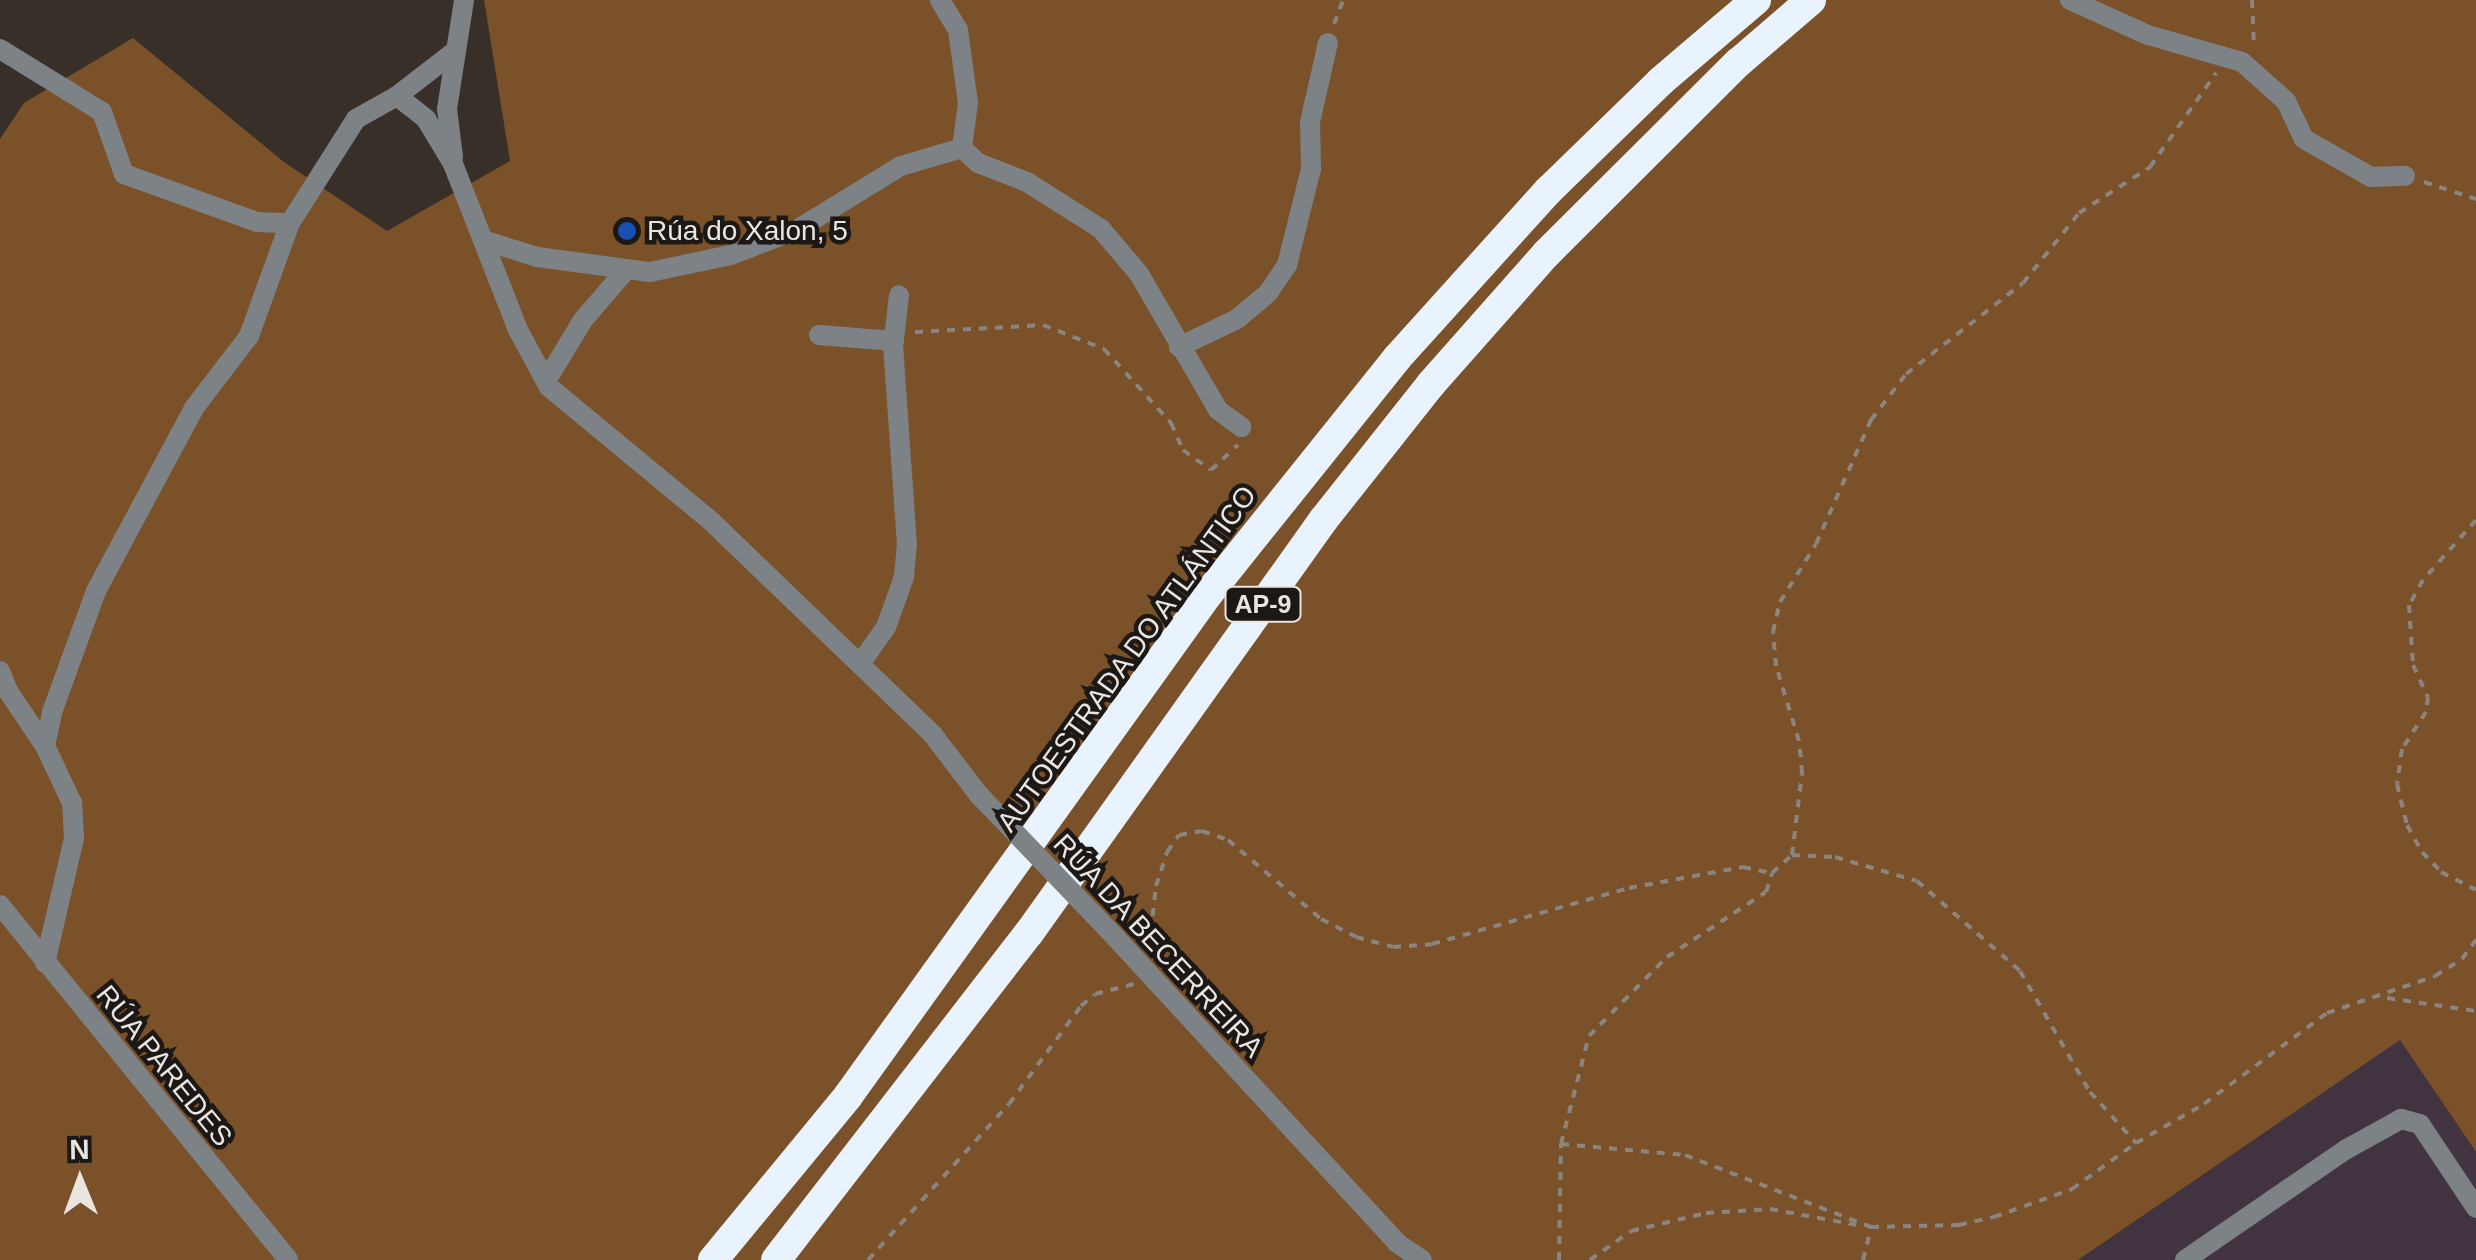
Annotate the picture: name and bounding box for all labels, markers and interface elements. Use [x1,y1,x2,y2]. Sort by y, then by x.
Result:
place label: Rúa do Xalon, 5 [647,214,848,248]
marker: Rúa do Xalon, 5 [616,220,638,242]
street label: AUTOESTRADA DO ATLÁNTICO [989,478,1265,840]
road number: AP-9 [1223,584,1303,624]
street label: RÚA DA BECERREIRA [1045,826,1271,1066]
street label: RÚA PAREDES [88,978,240,1154]
north arrow [30,1130,130,1230]
text: N [69,1134,90,1165]

